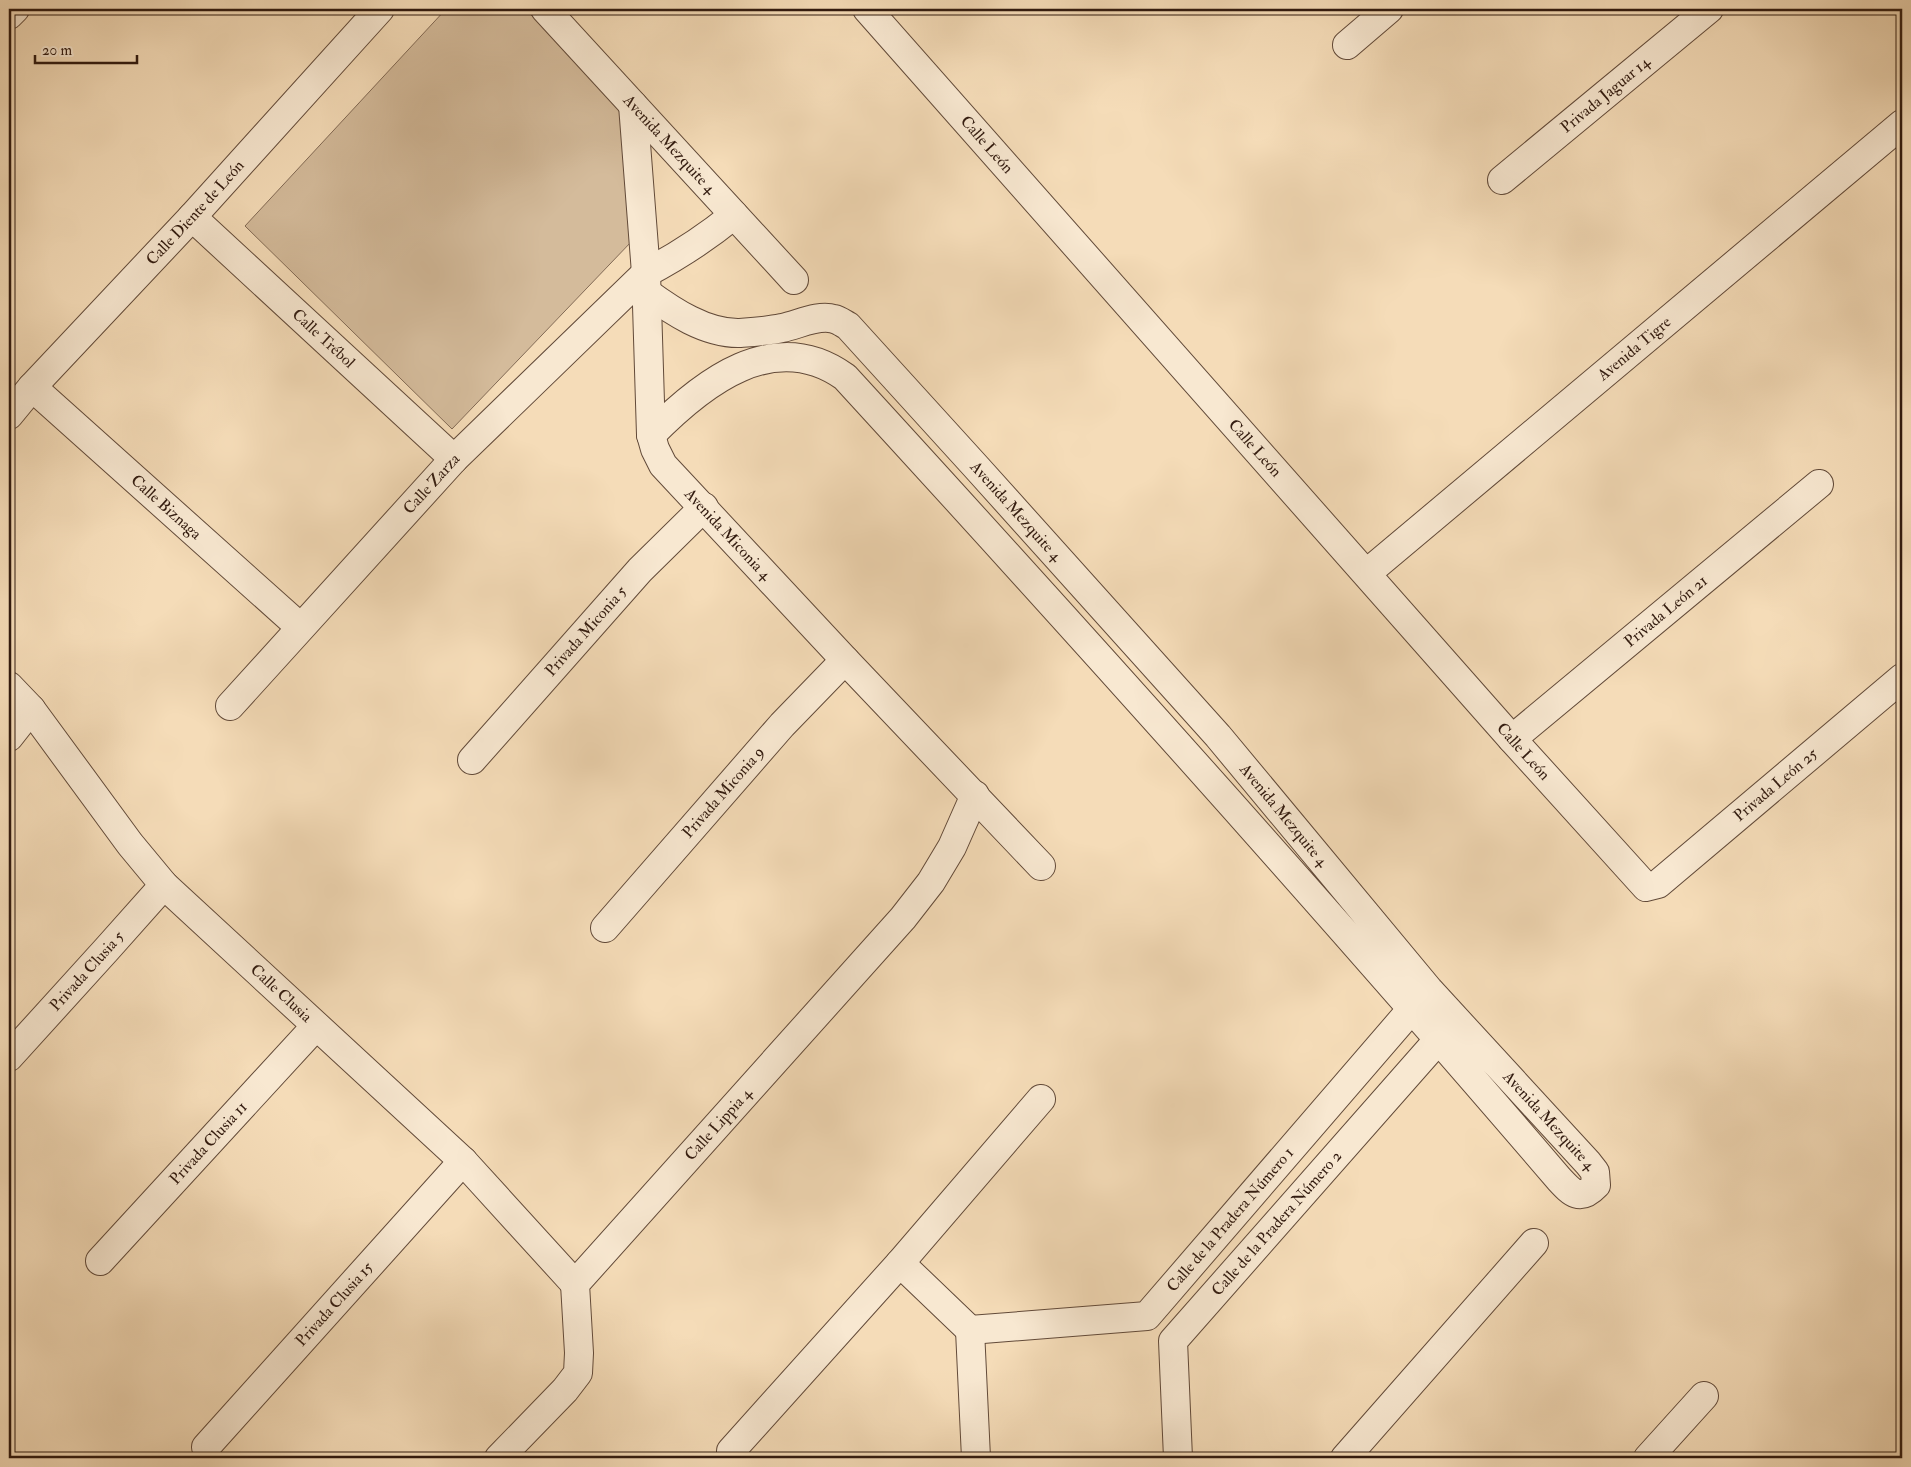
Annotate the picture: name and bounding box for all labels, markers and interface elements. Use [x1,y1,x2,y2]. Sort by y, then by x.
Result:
scale bar [35,32,138,64]
text: 20 m [42,41,72,60]
street label: Privada Jaguar 14 [1557,51,1655,137]
street label: Avenida Mezquite 4 [618,90,721,199]
street label: Calle León [956,112,1018,178]
street label: Calle Diente de León [142,156,249,269]
street label: Calle Trébol [288,304,359,373]
street label: Avenida Tigre [1593,312,1675,386]
street label: Calle León [1224,415,1286,481]
street label: Calle Zarza [399,449,464,518]
street label: Avenida Mezquite 4 [965,456,1067,567]
street label: Calle Biznaga [127,470,206,544]
street label: Avenida Miconia 4 [679,484,776,586]
street label: Privada León 21 [1620,571,1711,652]
street label: Privada Miconia 5 [541,582,631,680]
street label: Calle León [1492,719,1554,784]
street label: Privada Miconia 9 [678,742,769,842]
street label: Privada León 25 [1730,744,1821,826]
street label: Avenida Mezquite 4 [1235,759,1333,872]
street label: Privada Clusia 5 [45,927,128,1015]
street label: Calle Clusia [246,960,317,1027]
street label: Avenida Mezquite 4 [1498,1066,1601,1175]
street label: Calle Lippia 4 [680,1082,757,1165]
street label: Privada Clusia 11 [165,1097,251,1189]
street label: Calle de la Pradera Número 1 [1162,1143,1298,1296]
street label: Calle de la Pradera Número 2 [1207,1146,1346,1300]
street label: Privada Clusia 15 [291,1258,378,1351]

